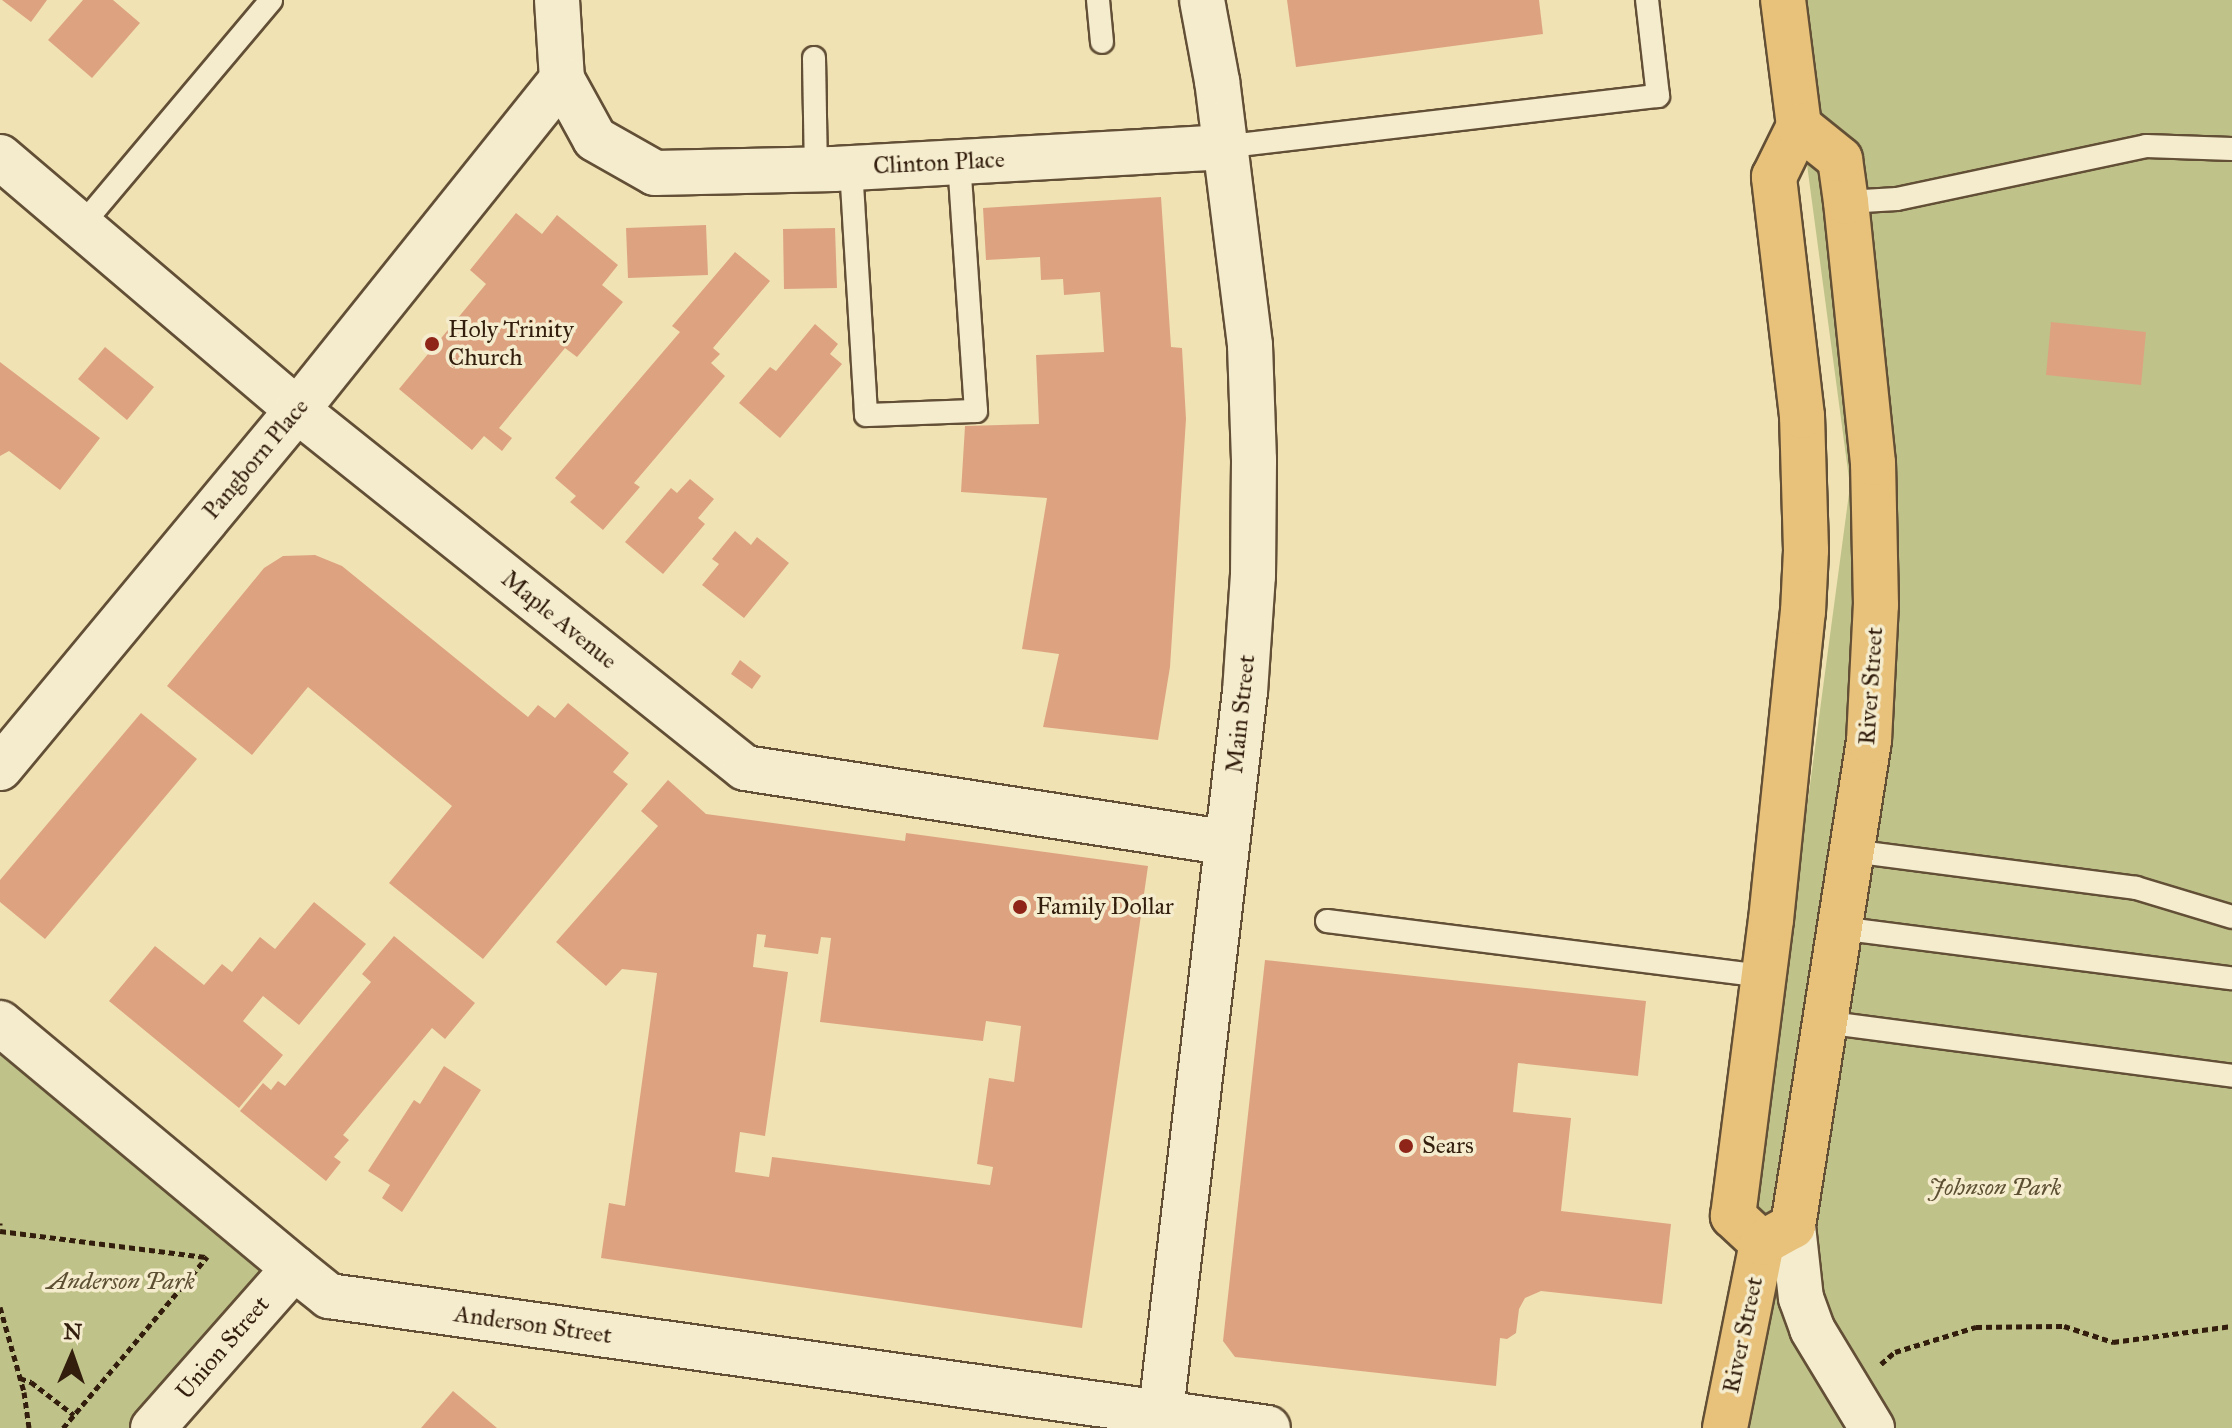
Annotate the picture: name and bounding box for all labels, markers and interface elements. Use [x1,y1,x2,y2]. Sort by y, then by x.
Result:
street label: Clinton Place [872,145,1006,181]
place label: Holy Trinity Church [448,316,574,372]
marker: Holy Trinity Church [423,335,441,353]
street label: Pangborn Place [197,393,315,525]
street label: Maple Avenue [495,565,623,675]
street label: River Street [1853,626,1889,746]
street label: Main Street [1220,653,1262,775]
place label: Family Dollar [1036,893,1174,921]
marker: Family Dollar [1011,898,1029,916]
place label: Sears [1422,1132,1474,1160]
marker: Sears [1397,1137,1415,1155]
park label: Johnson Park [1929,1174,2061,1202]
park label: Anderson Park [47,1268,195,1296]
street label: River Street [1717,1274,1769,1396]
street label: Union Street [170,1290,276,1406]
street label: Anderson Street [452,1300,614,1350]
north arrow [32,1316,112,1396]
text: N [63,1318,83,1345]

